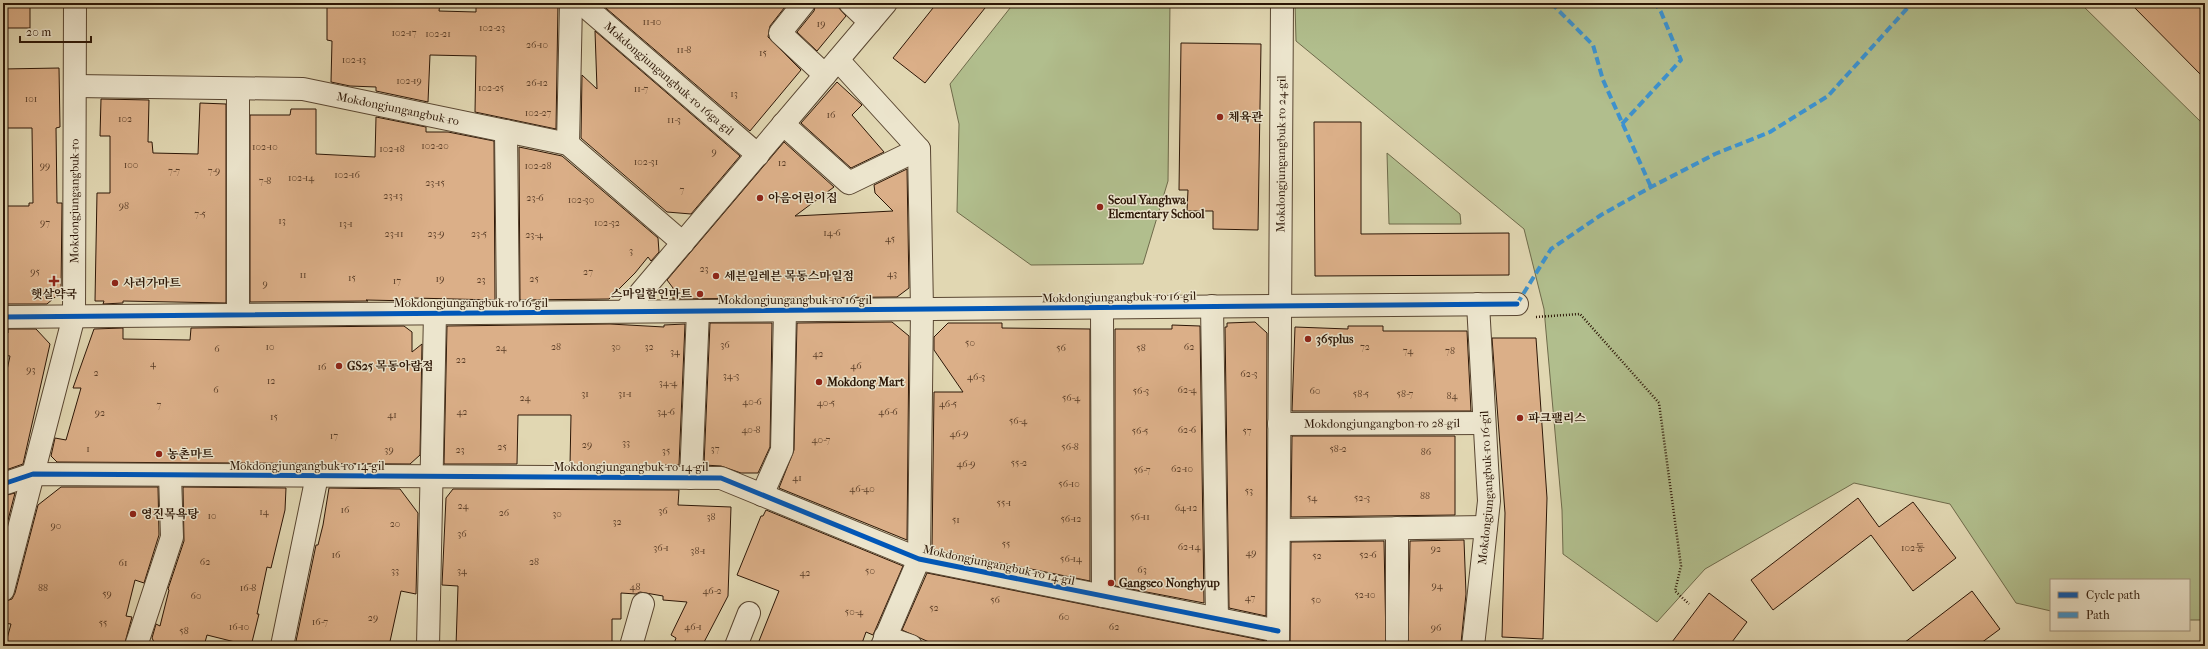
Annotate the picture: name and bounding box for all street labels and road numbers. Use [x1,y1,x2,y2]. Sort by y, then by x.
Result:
street label: Mokdongjungangbuk-ro 16ga-gil [601,19,737,139]
street label: Mokdongjungangbuk-ro 24-gil [1274,75,1289,233]
street label: Mokdongjungangbuk-ro [335,89,460,128]
street label: Mokdongjungangbuk-ro [67,139,82,263]
street label: Mokdongjungangbuk-ro 16-gil [1042,289,1197,305]
street label: Mokdongjungangbuk-ro 16-gil [718,293,873,307]
street label: Mokdongjungangbuk-ro 16-gil [394,296,549,310]
street label: Mokdongjungangbuk-ro 16-gil [1475,410,1496,566]
street label: Mokdongjungangbon-ro 28-gil [1304,416,1461,431]
street label: Mokdongjungangbuk-ro 14-gil [229,459,385,473]
street label: Mokdongjungangbuk-ro 14-gil [553,460,709,474]
street label: Mokdongjungangbuk-ro 14-gil [922,542,1077,588]

